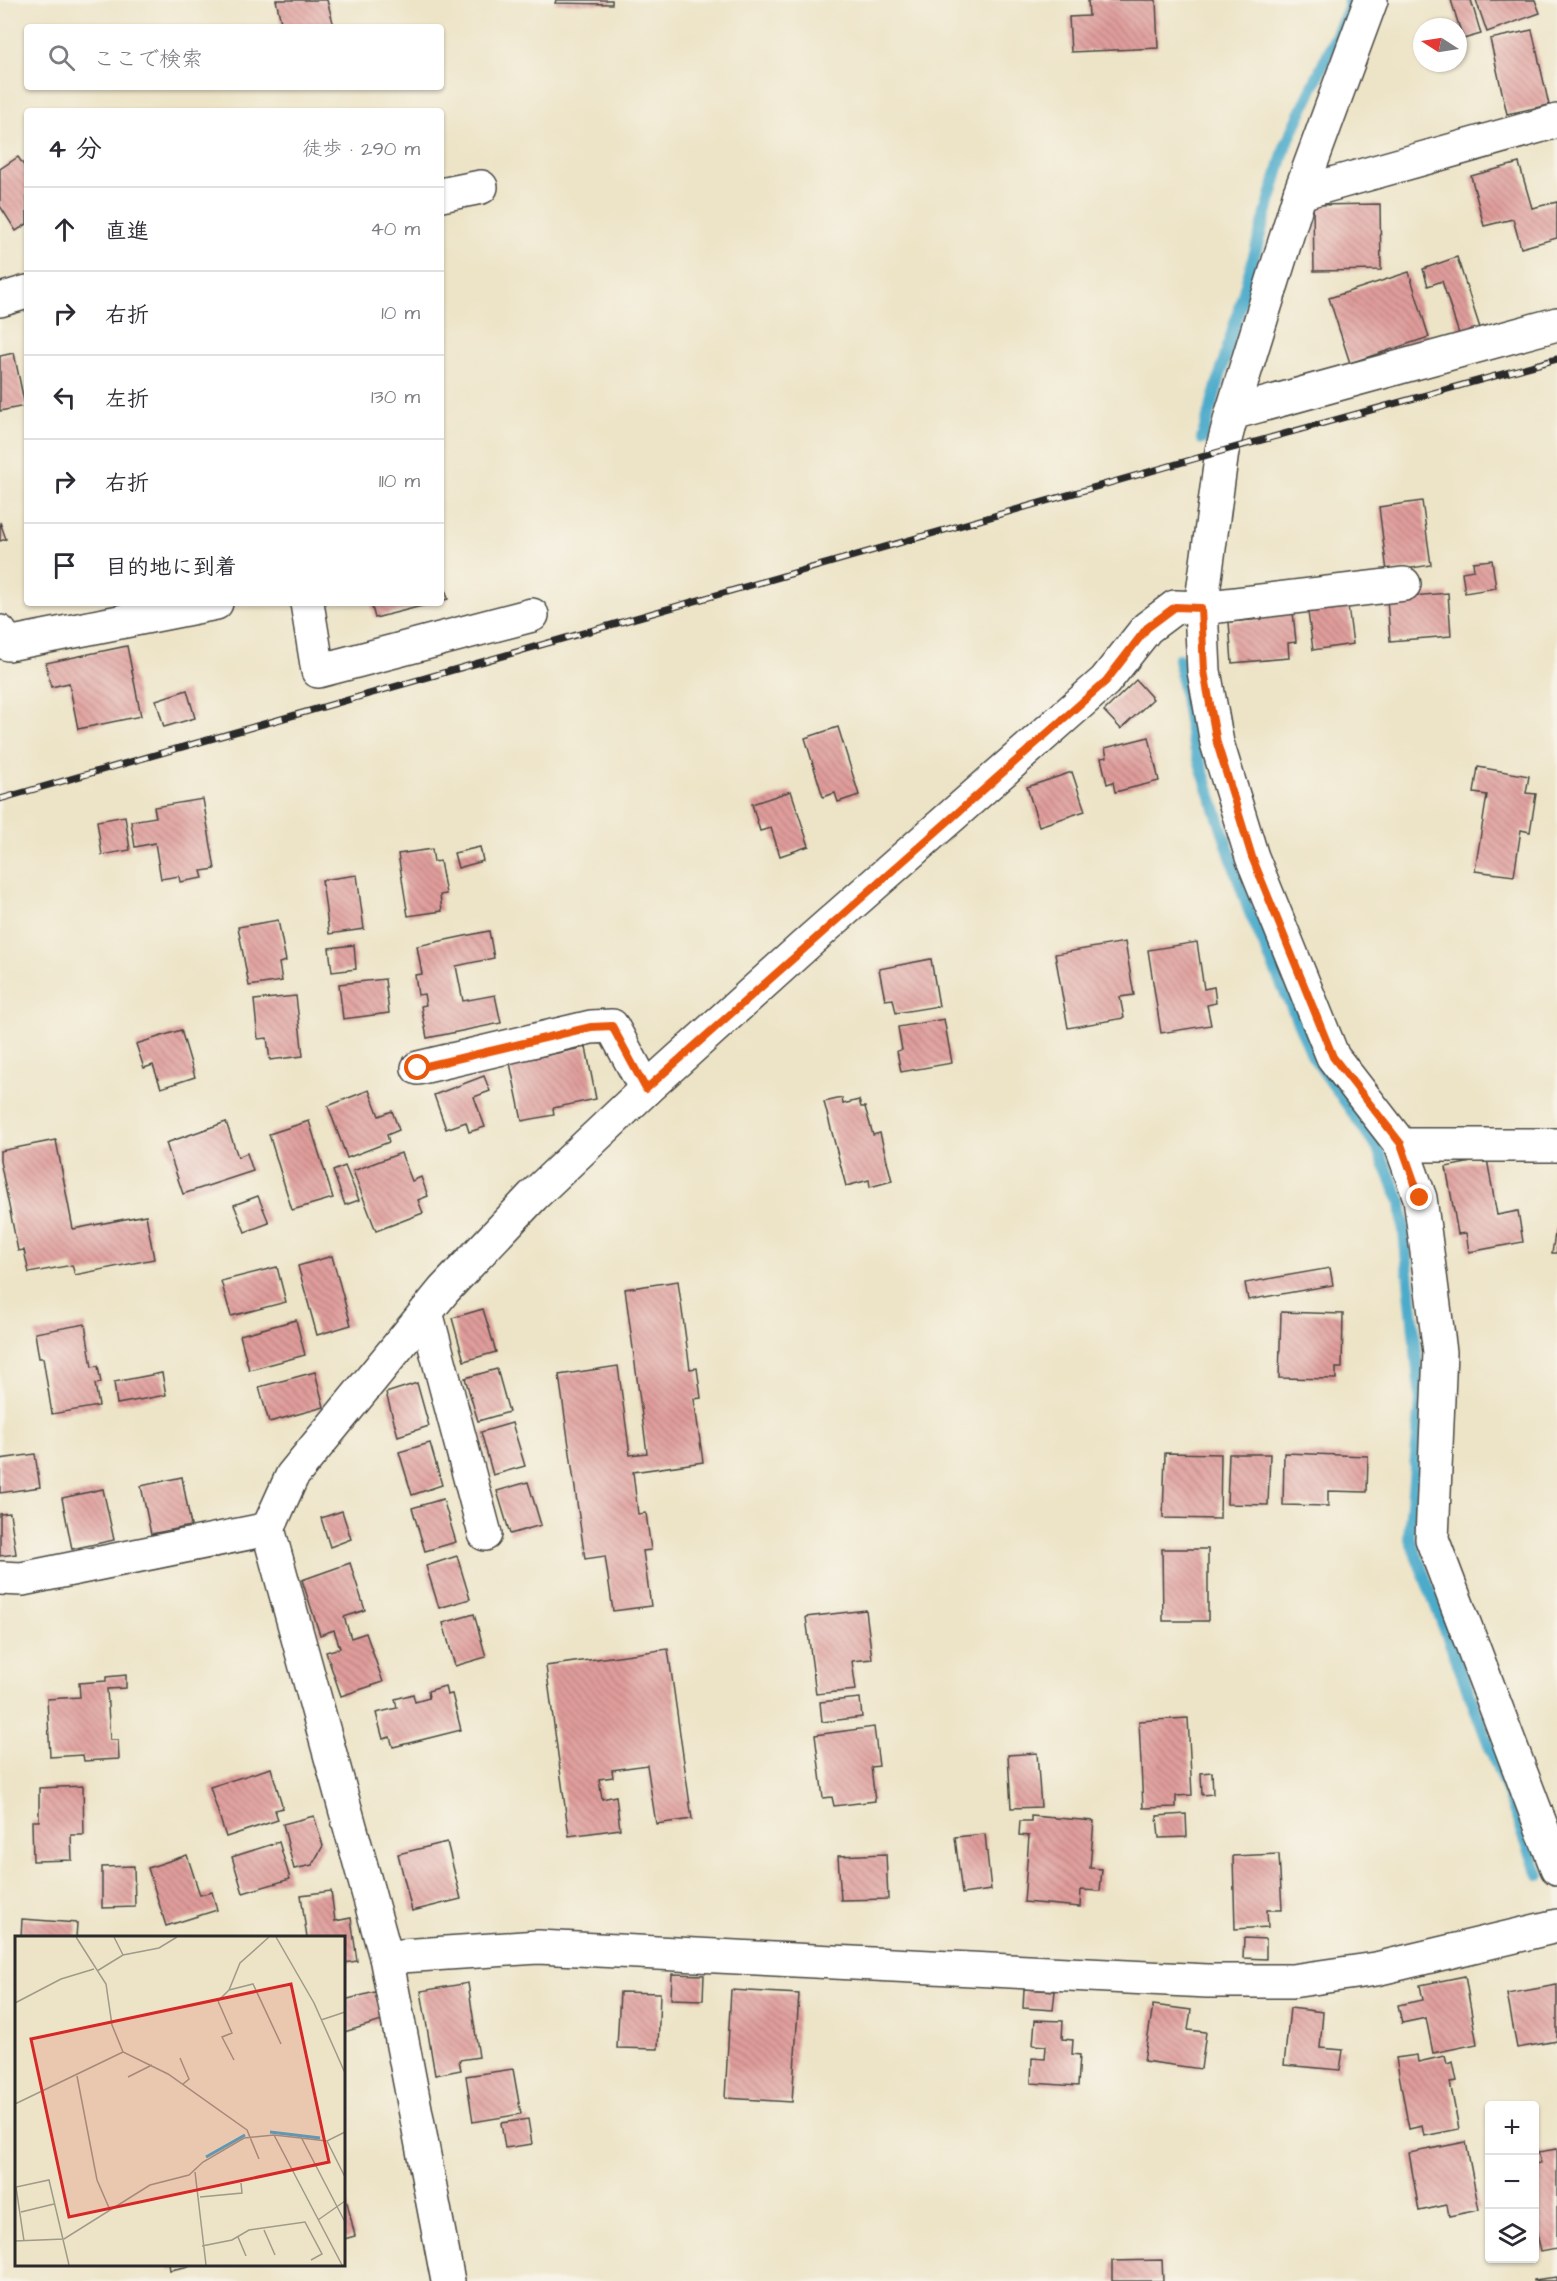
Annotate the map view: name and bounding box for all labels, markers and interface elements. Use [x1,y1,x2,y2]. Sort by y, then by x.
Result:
north arrow [1413,18,1467,72]
search box [24,24,444,90]
icon: search [45,41,78,74]
text: ここで検索 [93,44,203,75]
text: 4 分 [48,131,102,167]
text: 徒歩 · 290 m [302,135,420,163]
icon: ahead [48,213,81,246]
text: 40 m [370,215,420,243]
text: 直進 [105,216,149,247]
icon: right [48,297,81,330]
text: 10 m [381,299,420,327]
text: 右折 [105,300,149,331]
icon: left [48,381,81,414]
text: 130 m [371,383,420,411]
text: 左折 [105,384,149,415]
icon: right [48,465,81,498]
text: 110 m [379,467,420,495]
text: 右折 [105,468,149,499]
icon: arrive [48,549,81,582]
text: 目的地に到着 [105,552,237,583]
route start [404,1054,430,1080]
route end [1406,1184,1432,1210]
inset map [15,1936,345,2266]
map controls [1485,2101,1539,2263]
button: + [1485,2101,1539,2155]
button: − [1485,2155,1539,2209]
button: layers [1485,2209,1539,2263]

